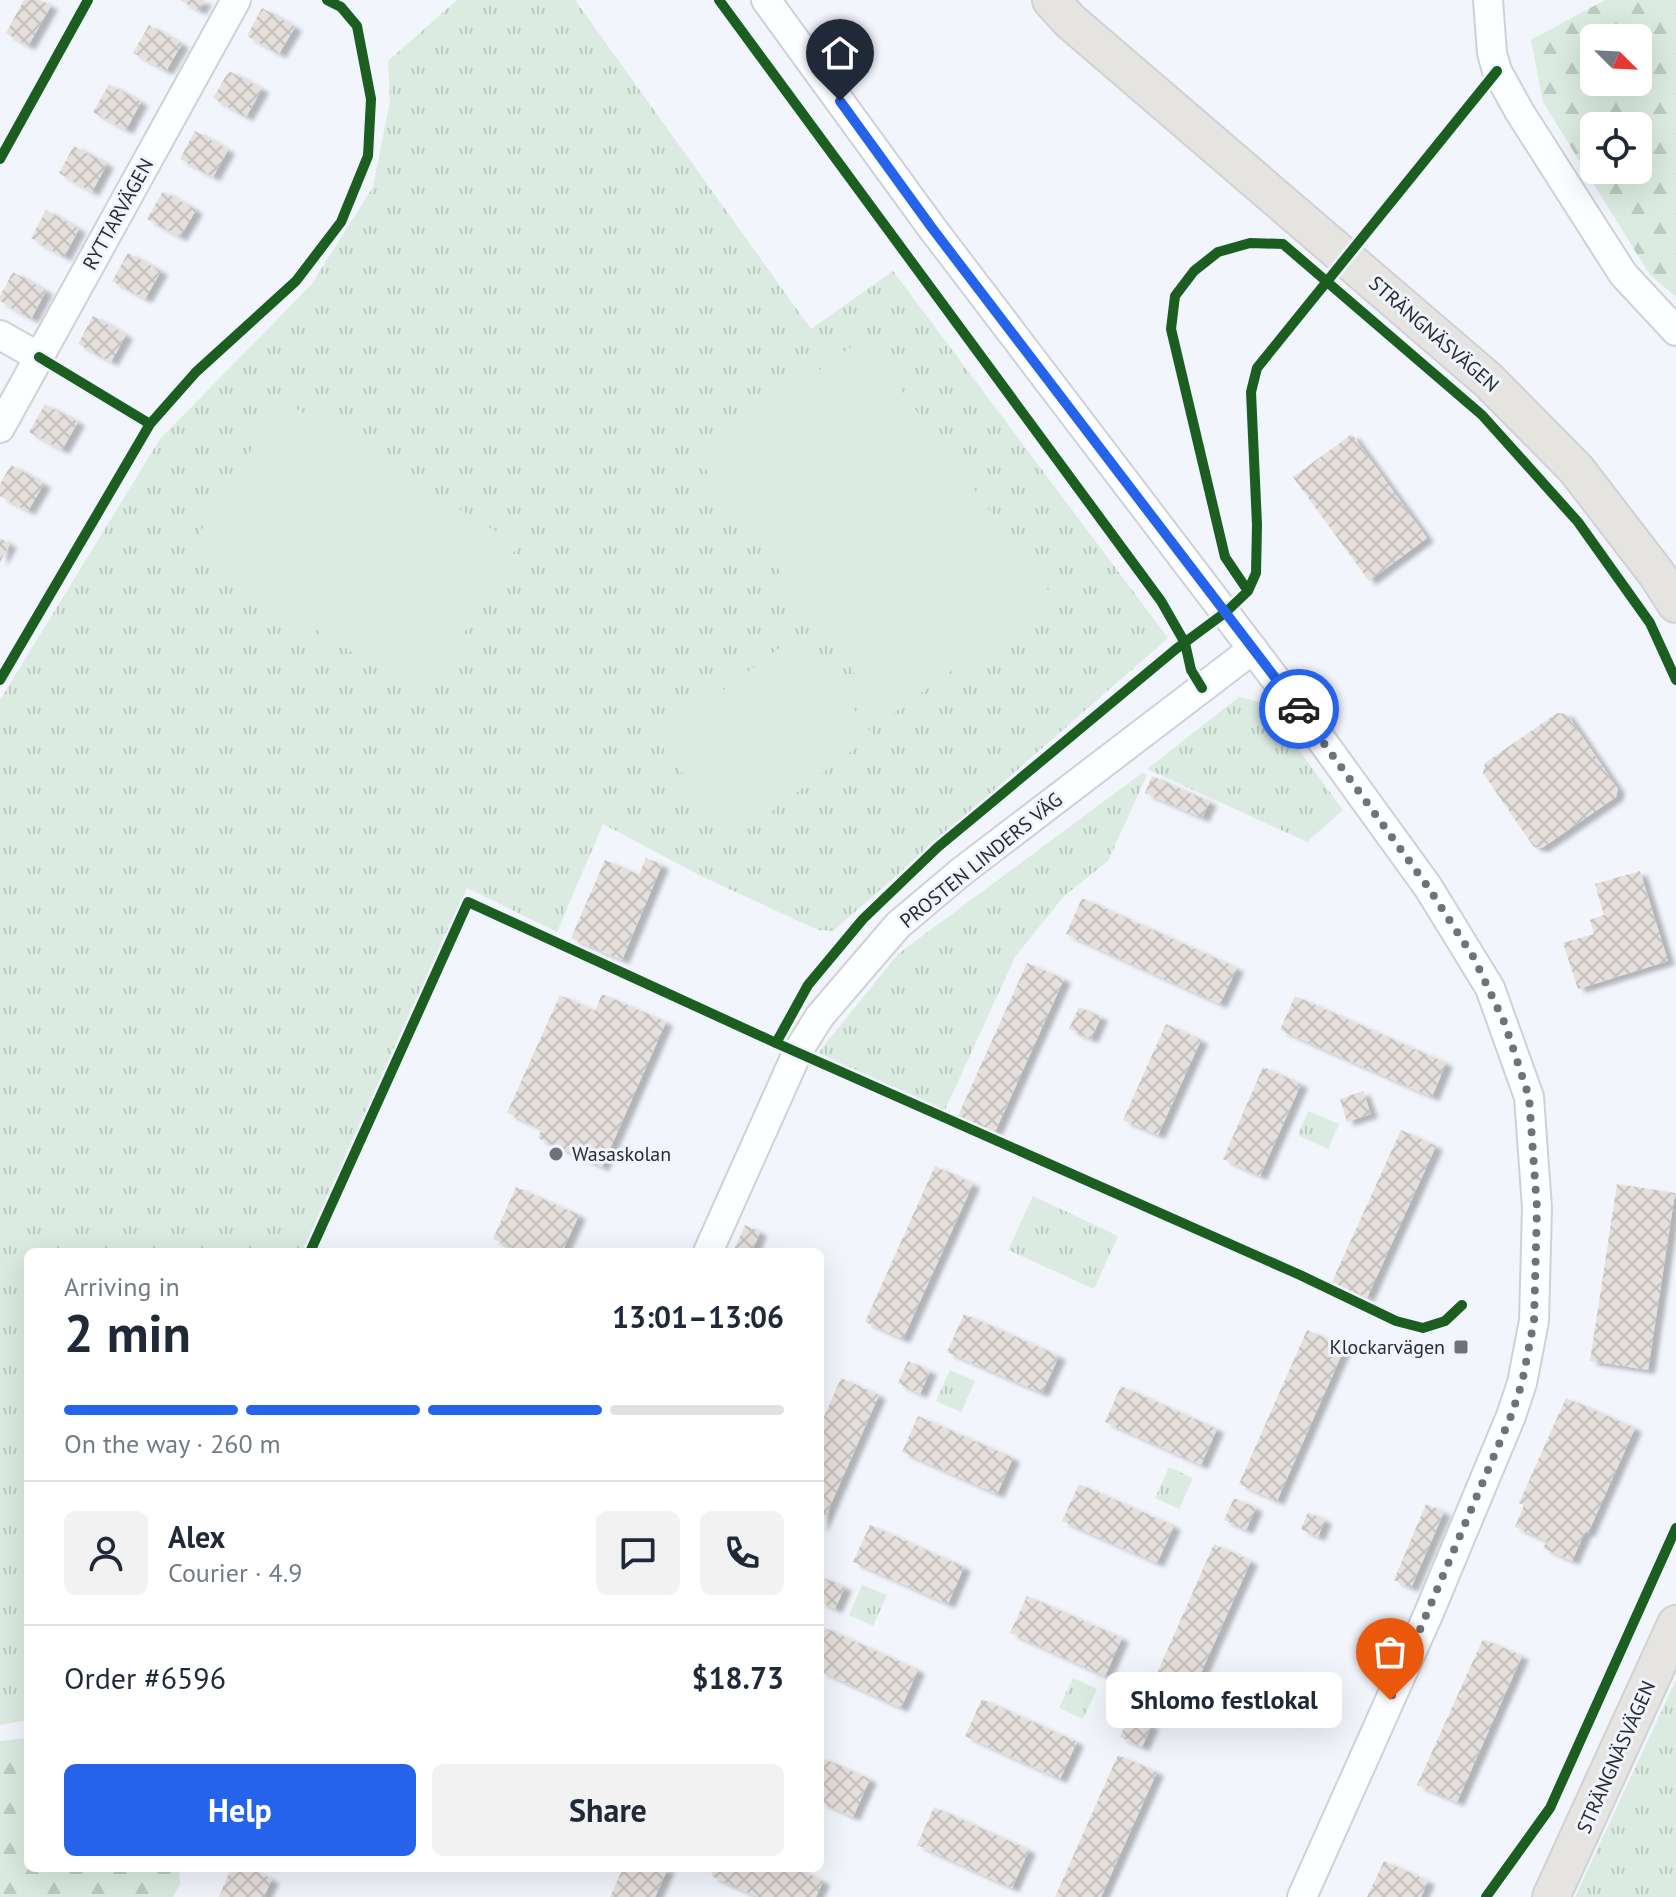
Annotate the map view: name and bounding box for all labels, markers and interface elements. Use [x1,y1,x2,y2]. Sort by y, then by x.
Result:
pin [806,19,874,101]
north arrow [1580,24,1652,96]
map controls [1580,24,1652,184]
icon: home [818,31,862,75]
button: locate [1580,112,1652,184]
street label: RYTTARVÄGEN [77,154,159,274]
street label: STRÄNGNÄSVÄGEN [1363,270,1505,398]
courier [1259,669,1339,749]
icon: car [1277,687,1321,731]
street label: PROSTEN LINDERS VÄG [894,786,1068,934]
place label: Wasaskolan [572,1141,671,1167]
marker: Wasaskolan [547,1145,565,1163]
text: Arriving in [64,1270,180,1303]
text: 13:01–13:06 [612,1297,784,1336]
text: 2 min [64,1299,191,1366]
place label: Klockarvägen [1330,1334,1445,1360]
marker: Klockarvägen [1452,1338,1470,1356]
text: On the way · 260 m [64,1427,281,1460]
button: person [64,1511,148,1595]
button: chat [596,1511,680,1595]
button: phone [700,1511,784,1595]
text: Alex [168,1517,225,1556]
text: Courier · 4.9 [168,1556,302,1589]
pin [1356,1618,1424,1700]
icon: bag [1368,1630,1412,1674]
text: Order #6596 [64,1658,226,1697]
text: $18.73 [692,1658,784,1697]
callout: Shlomo festlokal [1106,1672,1342,1728]
street label: STRÄNGNÄSVÄGEN [1571,1677,1661,1837]
text: Shlomo festlokal [1130,1683,1318,1716]
button: Help [64,1764,416,1856]
button: Share [432,1764,784,1856]

